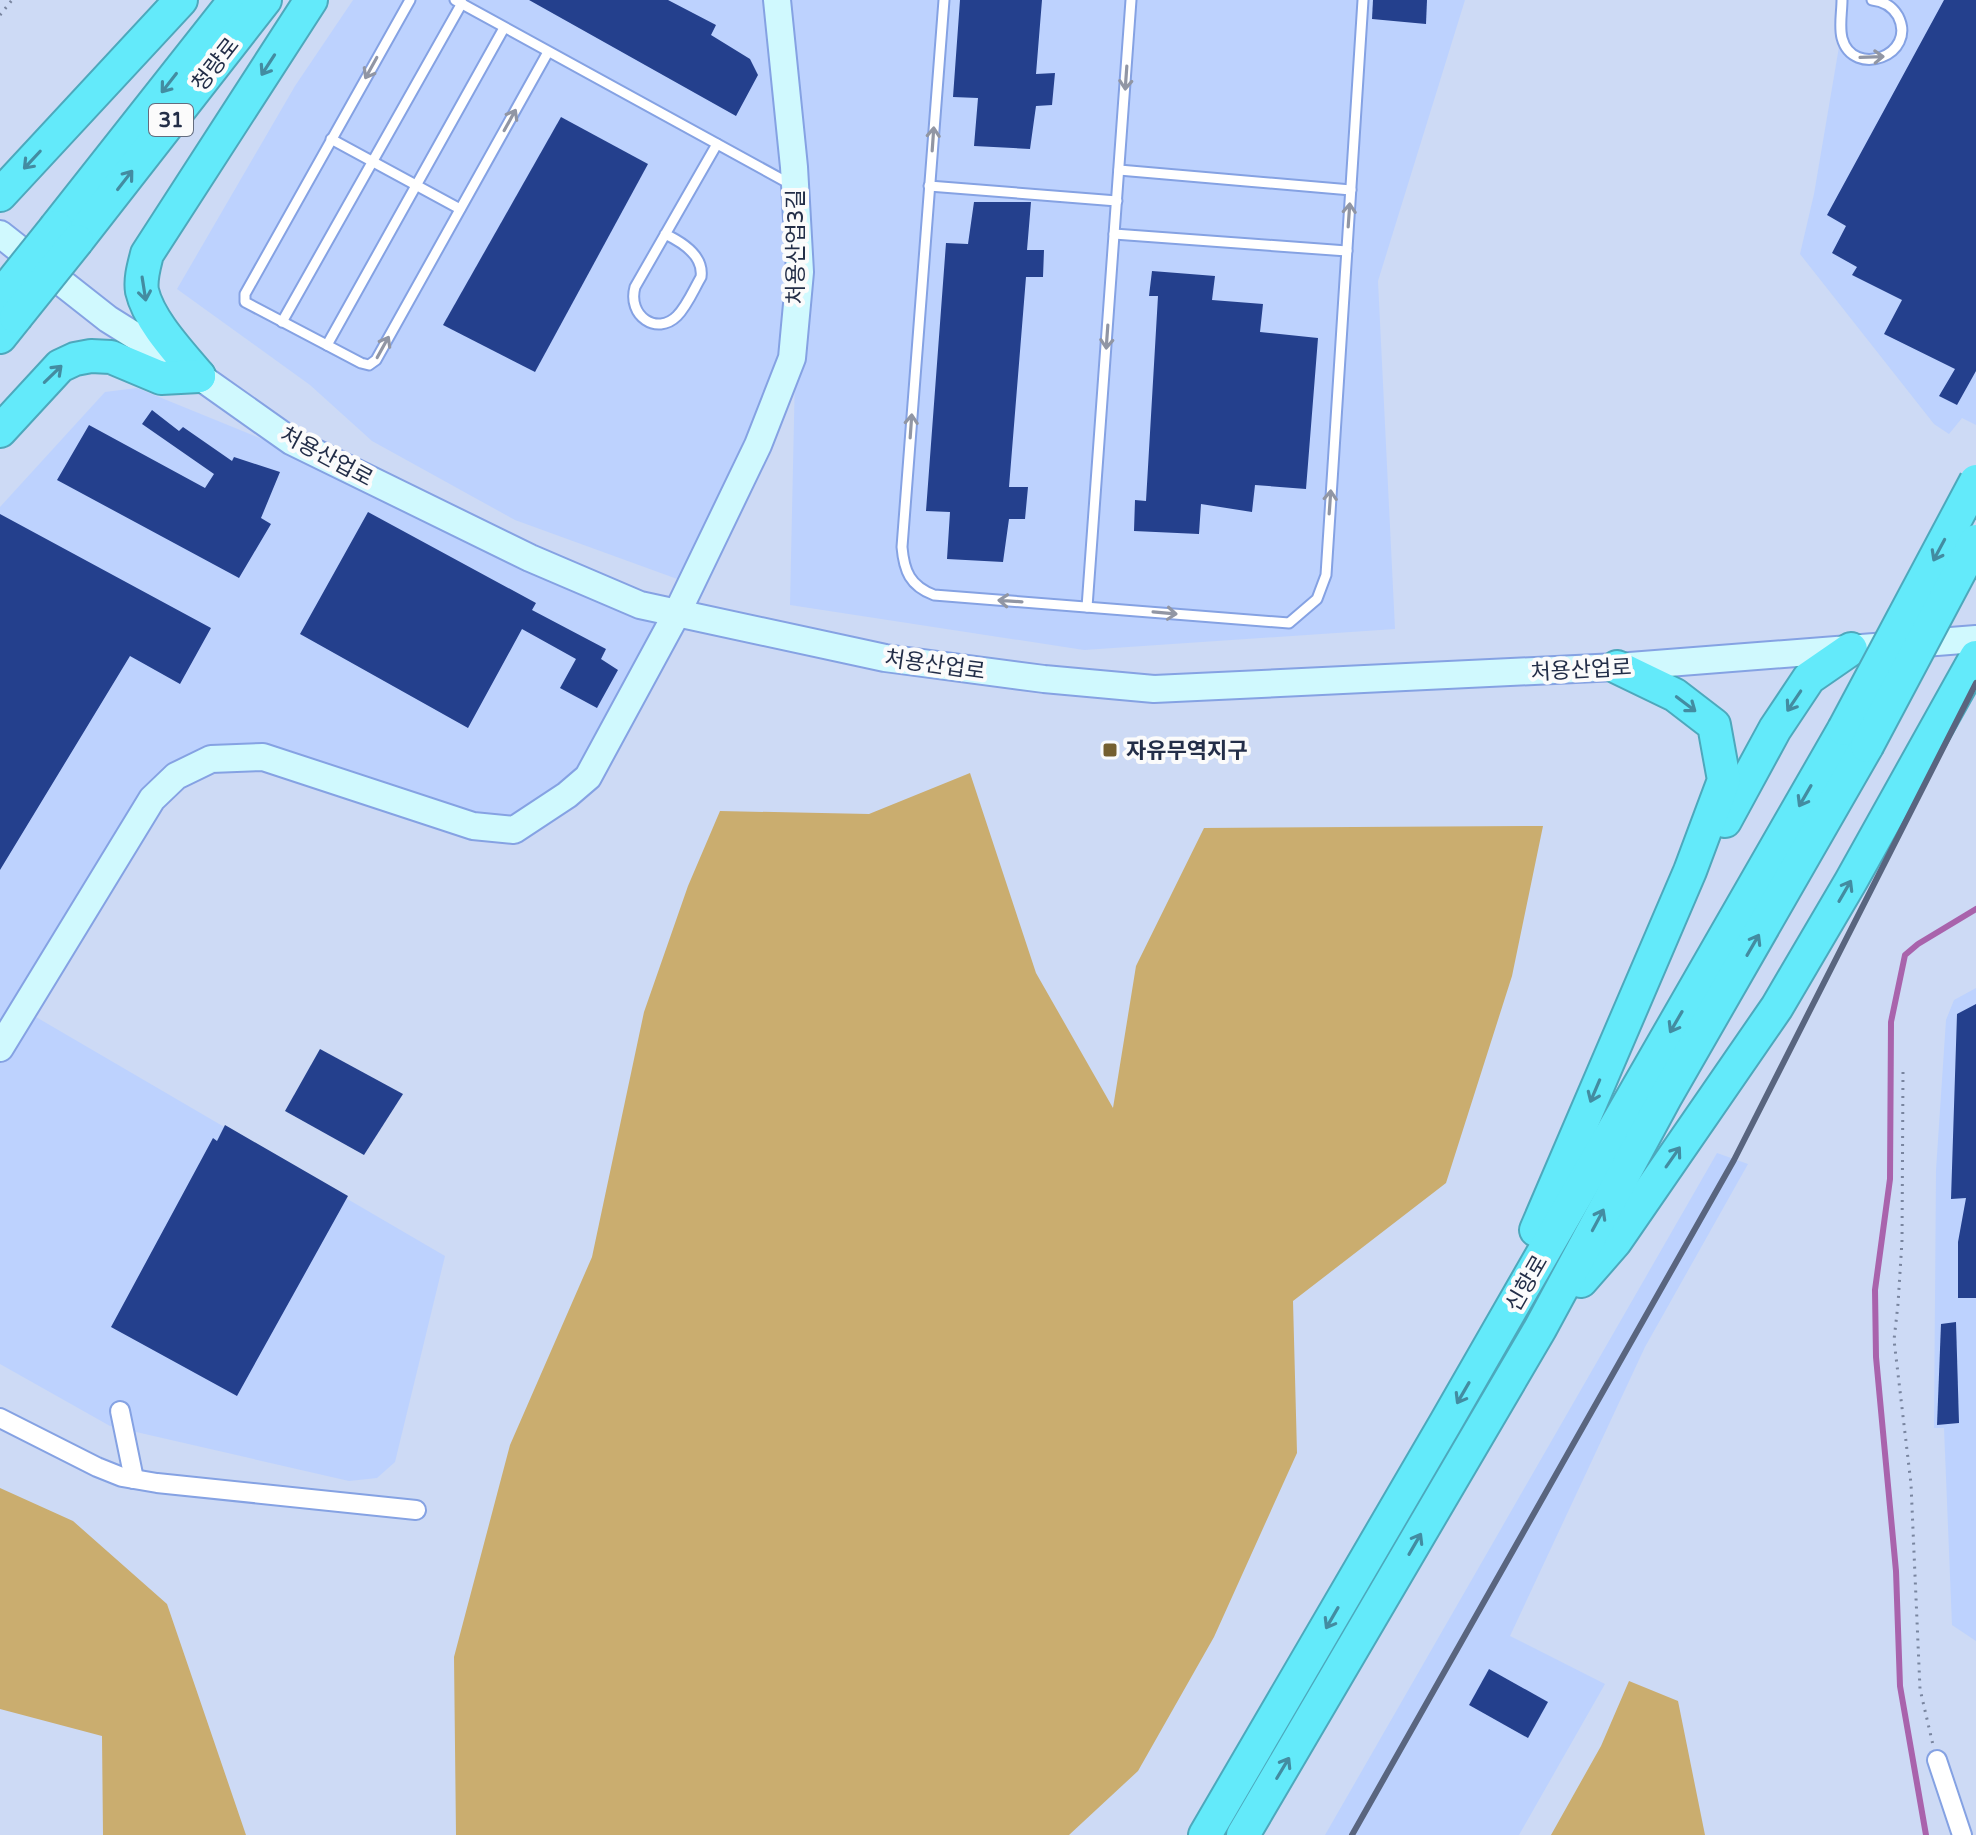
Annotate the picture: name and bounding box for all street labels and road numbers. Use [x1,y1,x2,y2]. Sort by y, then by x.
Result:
street label: 청량로 [187,33,245,97]
road number: 31 [149,104,193,136]
street label: 처용산업3길 [783,189,809,305]
street label: 처용산업로 [276,422,377,492]
street label: 처용산업로 [883,645,987,685]
street label: 처용산업로 [1530,654,1632,686]
street label: 신항로 [1500,1251,1553,1316]

